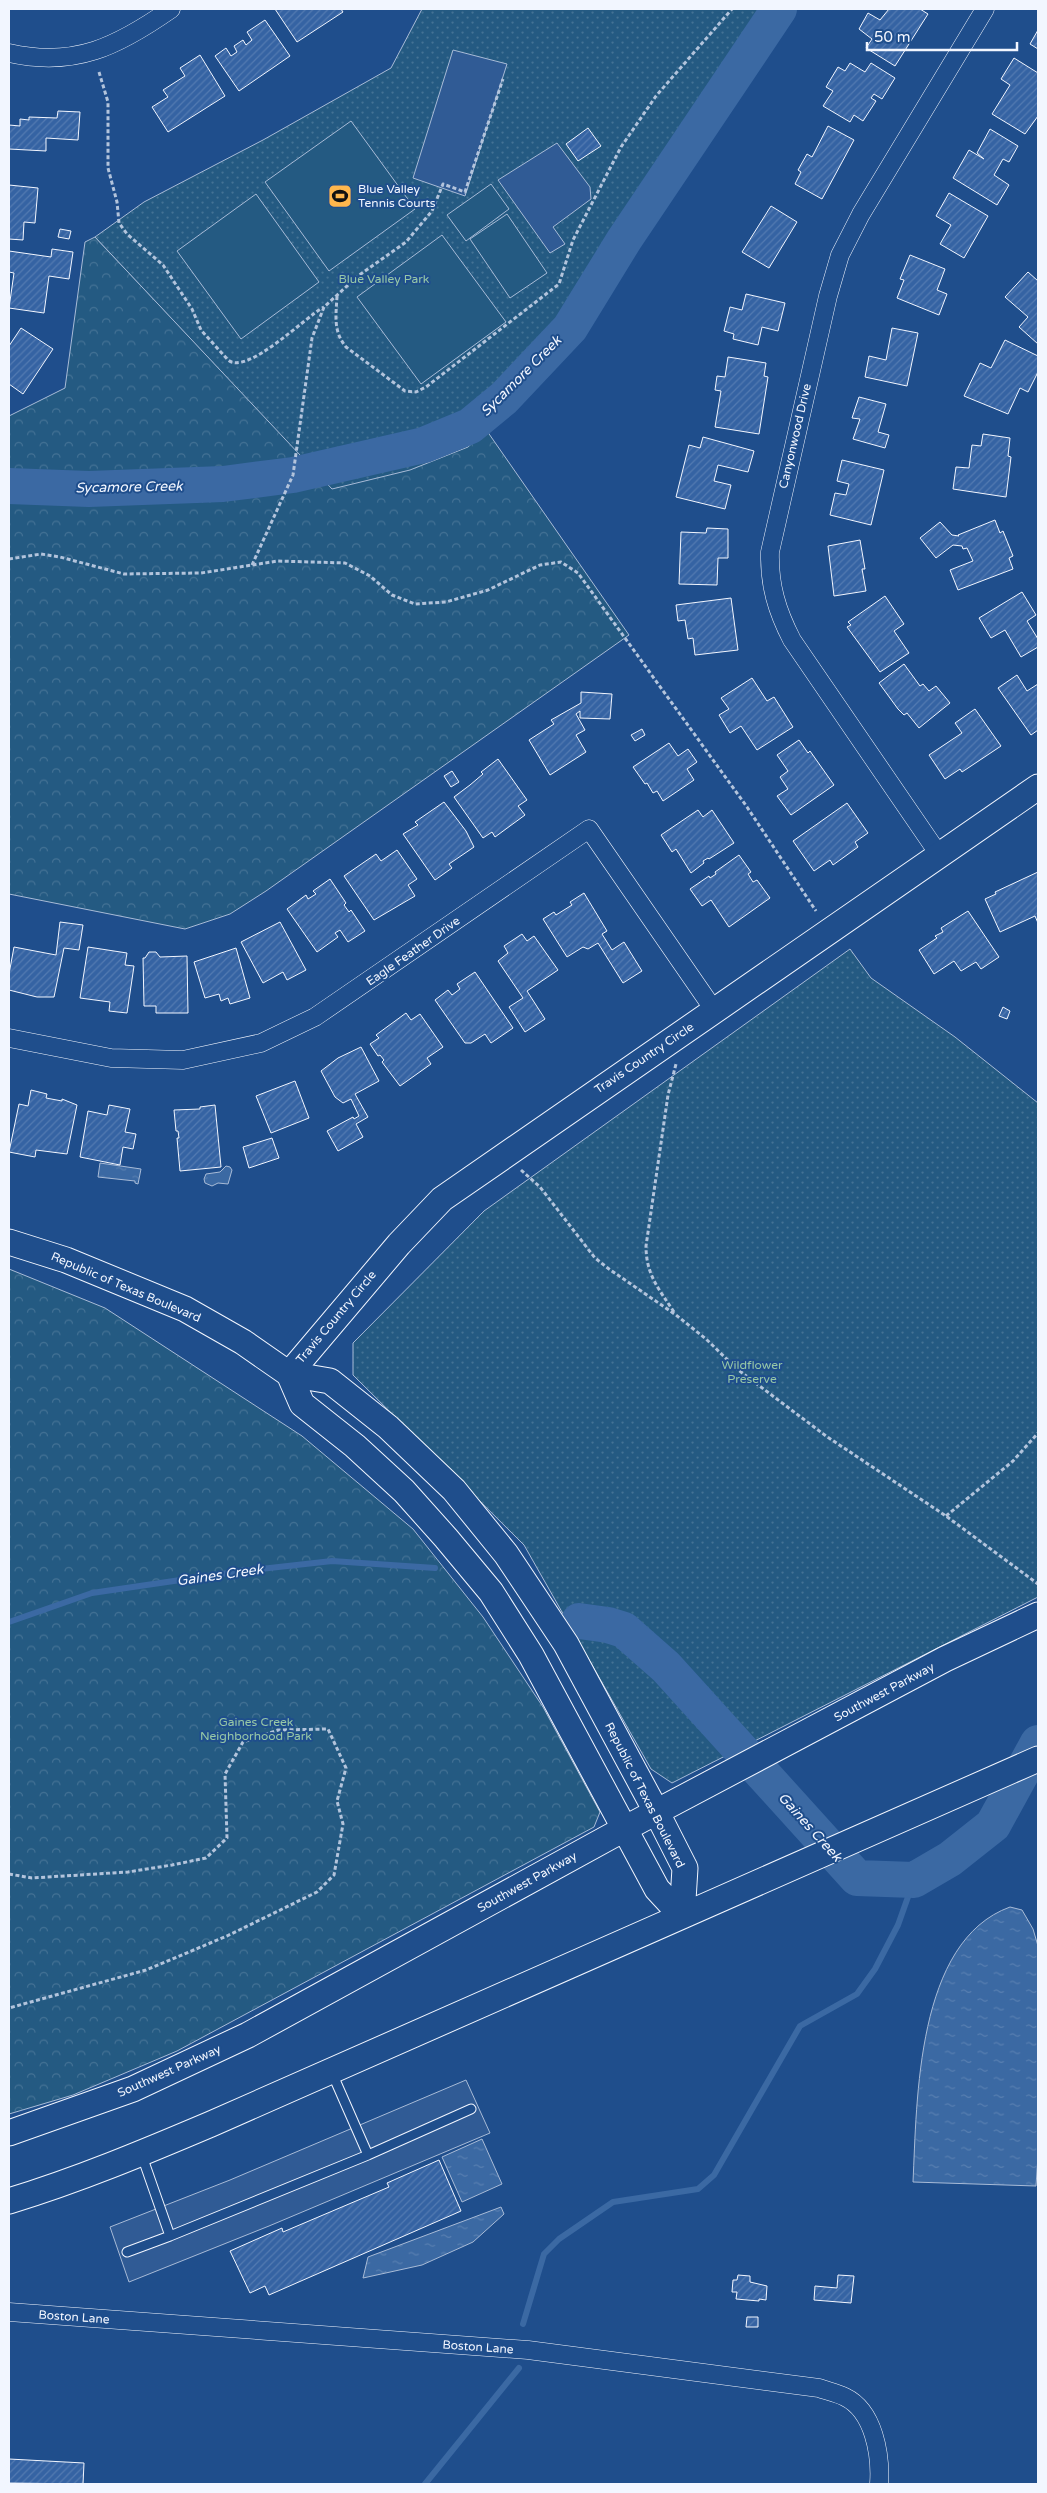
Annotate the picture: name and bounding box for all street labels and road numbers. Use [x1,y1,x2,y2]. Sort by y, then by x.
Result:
street label: Canyonwood Drive [776,382,814,490]
street label: Eagle Feather Drive [364,913,463,989]
street label: Travis Country Circle [592,1019,696,1096]
street label: Republic of Texas Boulevard [49,1249,203,1325]
street label: Travis Country Circle [293,1268,379,1366]
street label: Southwest Parkway [831,1659,937,1724]
street label: Republic of Texas Boulevard [602,1720,688,1870]
street label: Southwest Parkway [475,1849,580,1915]
street label: Southwest Parkway [115,2042,223,2100]
street label: Boston Lane [38,2308,110,2326]
street label: Boston Lane [442,2338,514,2356]

